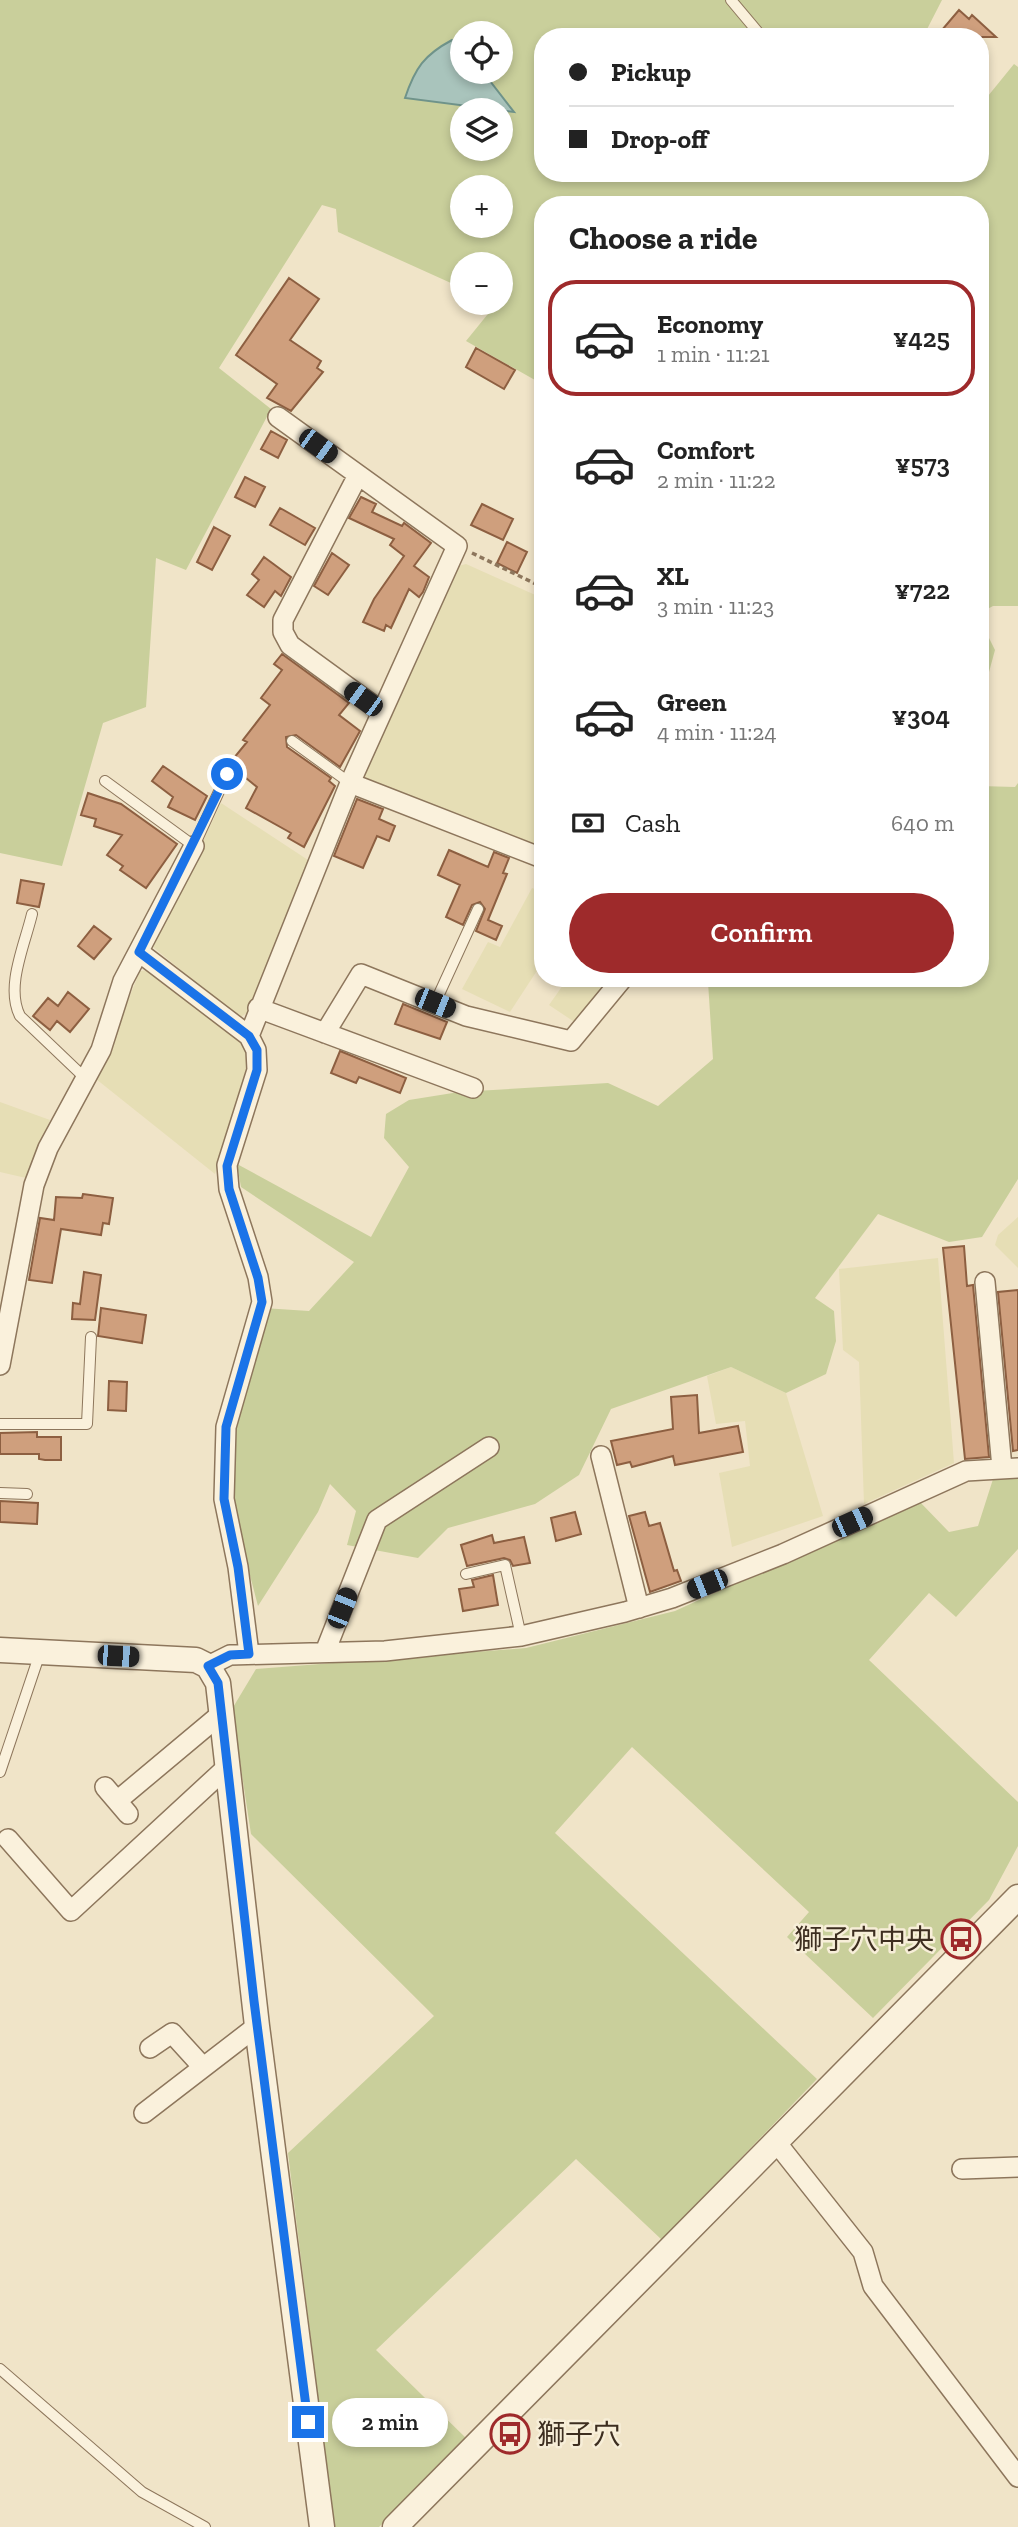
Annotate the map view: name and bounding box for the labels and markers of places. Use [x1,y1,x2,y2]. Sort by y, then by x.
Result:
bus stop icon: 獅子穴中央 [940,1918,982,1960]
place label: 獅子穴中央 [794,1923,934,1956]
bus stop icon: 獅子穴 [489,2413,531,2455]
place label: 獅子穴 [537,2418,621,2451]

